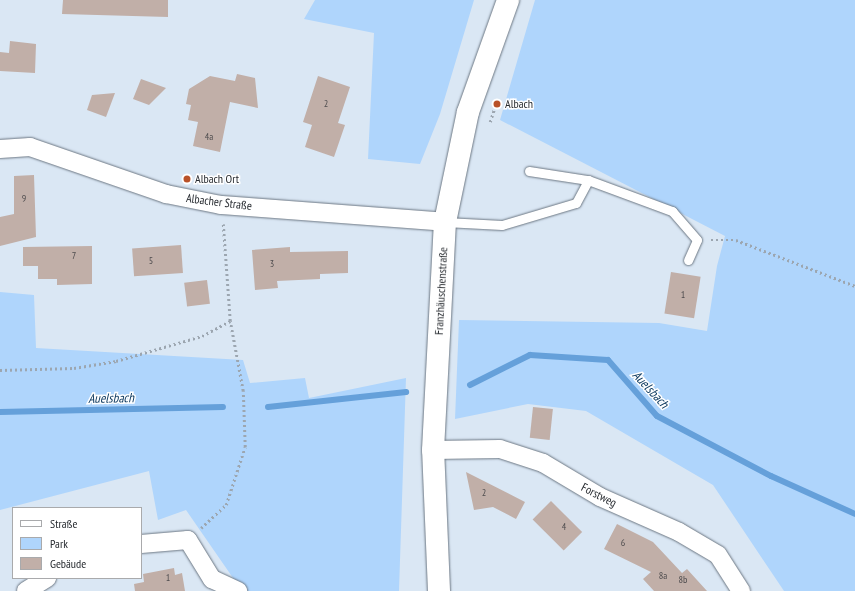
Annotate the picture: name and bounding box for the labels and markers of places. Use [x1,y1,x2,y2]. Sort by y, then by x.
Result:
place label: Albach [505,97,533,111]
marker: Albach [492,99,502,109]
place label: Albach Ort [195,172,239,186]
marker: Albach Ort [182,174,192,184]

